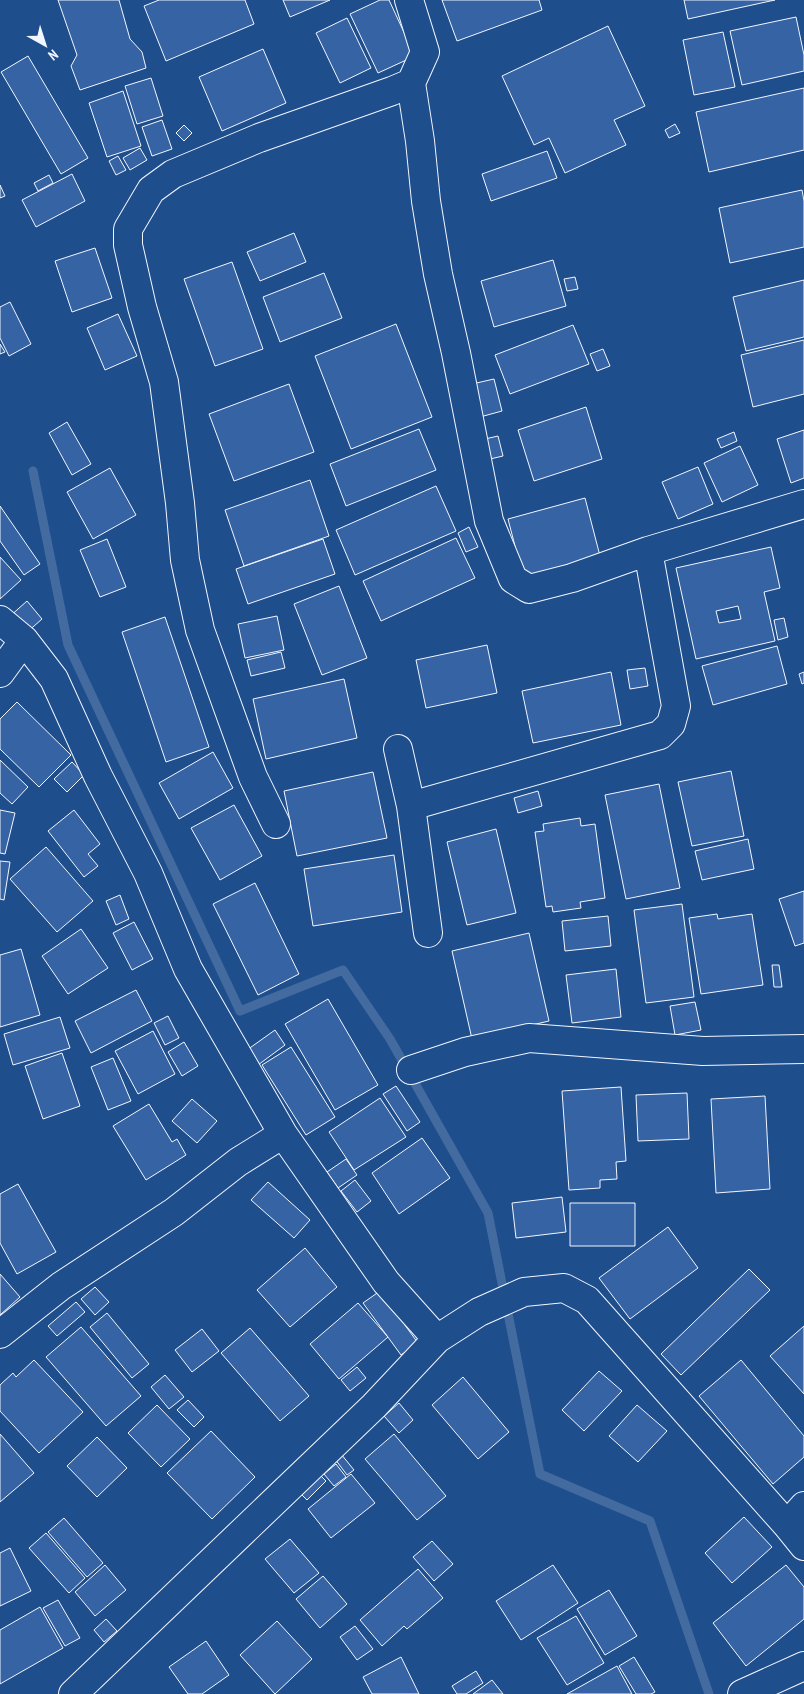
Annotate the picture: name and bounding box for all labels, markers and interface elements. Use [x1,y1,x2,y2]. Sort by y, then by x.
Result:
north arrow [20,20,70,70]
text: N [45,46,62,64]

